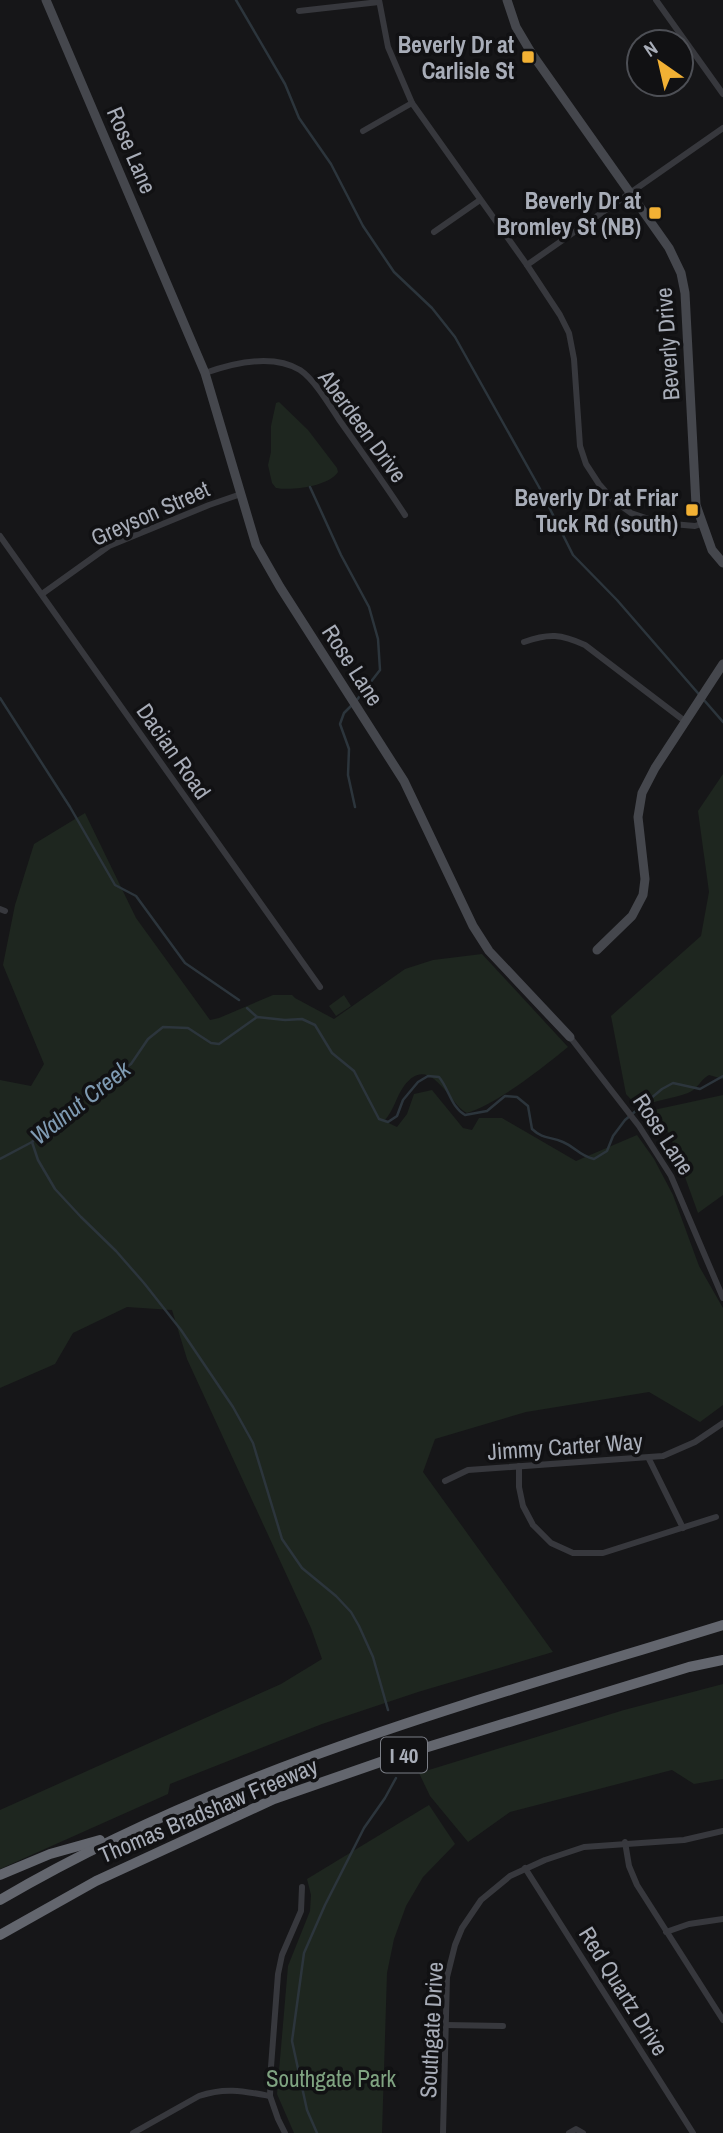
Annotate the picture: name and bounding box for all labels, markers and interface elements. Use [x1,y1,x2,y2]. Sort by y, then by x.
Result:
north arrow [625,28,695,98]
place label: Beverly Dr at Carlisle St [398,29,514,86]
text: N [639,35,662,63]
marker: Beverly Dr at Carlisle St [520,49,536,65]
street label: Rose Lane [100,102,164,198]
place label: Beverly Dr at Bromley St (NB) [496,185,641,242]
marker: Beverly Dr at Bromley St (NB) [647,205,663,221]
street label: Beverly Drive [648,286,686,402]
street label: Aberdeen Drive [311,363,414,489]
street label: Greyson Street [86,473,214,553]
place label: Beverly Dr at Friar Tuck Rd (south) [514,482,679,539]
marker: Beverly Dr at Friar Tuck Rd (south) [684,502,700,518]
street label: Rose Lane [315,618,391,712]
street label: Dacian Road [130,697,218,805]
water label: Walnut Creek [23,1052,138,1151]
street label: Rose Lane [626,1087,702,1181]
street label: Jimmy Carter Way [486,1425,644,1467]
road number: I 40 [381,1738,427,1772]
street label: Thomas Bradshaw Freeway [94,1750,323,1870]
street label: Red Quartz Drive [572,1921,676,2061]
street label: Southgate Drive [412,1961,450,2099]
park label: Southgate Park [266,2063,397,2094]

